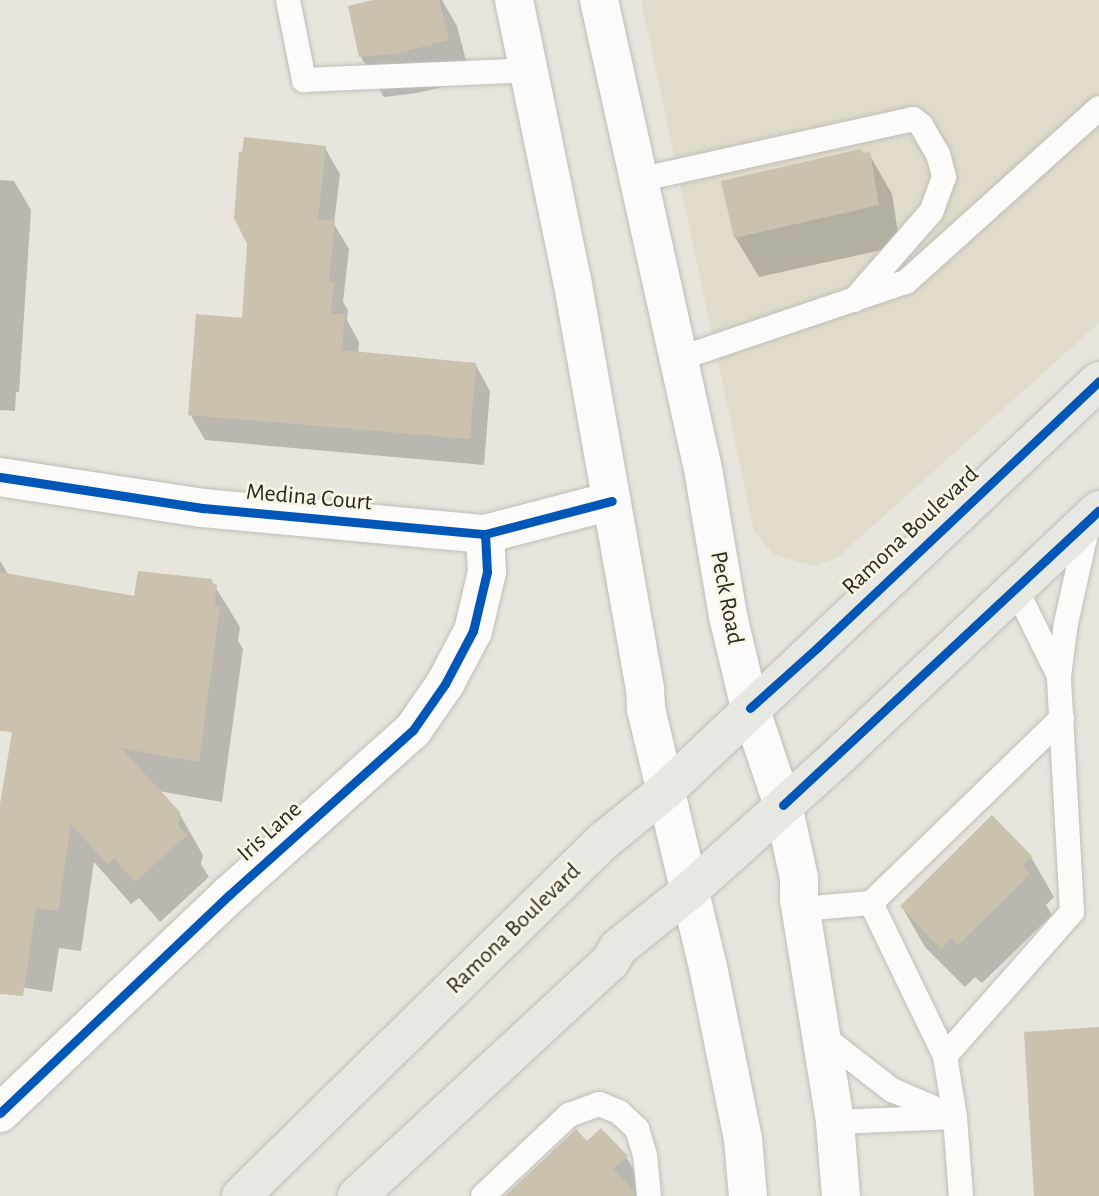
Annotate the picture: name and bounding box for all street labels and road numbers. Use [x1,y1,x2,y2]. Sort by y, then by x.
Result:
street label: Ramona Boulevard [837,460,985,602]
street label: Medina Court [245,478,373,518]
street label: Peck Road [703,549,749,647]
street label: Iris Lane [232,796,308,868]
street label: Ramona Boulevard [441,857,587,1001]

